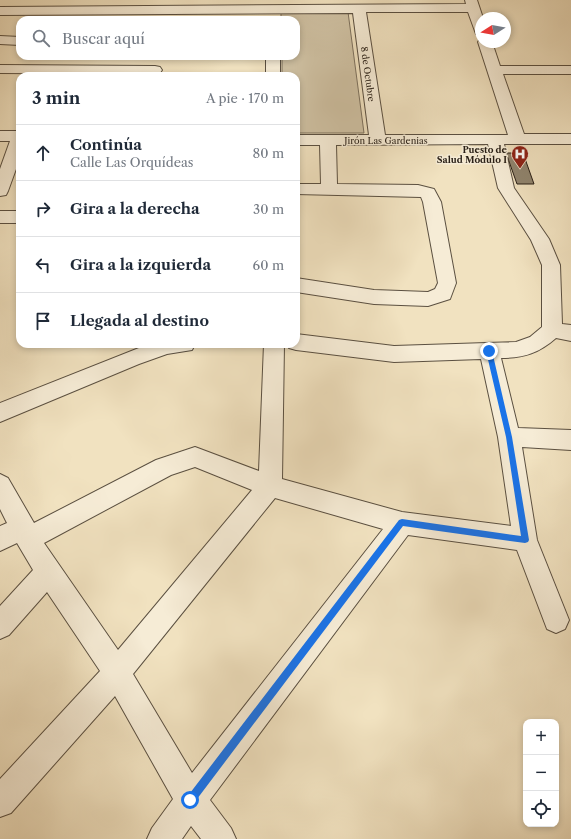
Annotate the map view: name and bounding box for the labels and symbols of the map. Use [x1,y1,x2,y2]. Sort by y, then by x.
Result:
north arrow [475,12,511,48]
street label: 8 de Octubre [359,46,377,102]
street label: Jirón Las Gardenias [342,135,428,146]
place label: Puesto de Salud Módulo I [437,144,508,165]
hospital icon: Puesto de Salud Módulo I [510,144,530,169]
route end [480,342,498,360]
route start [181,791,199,809]

